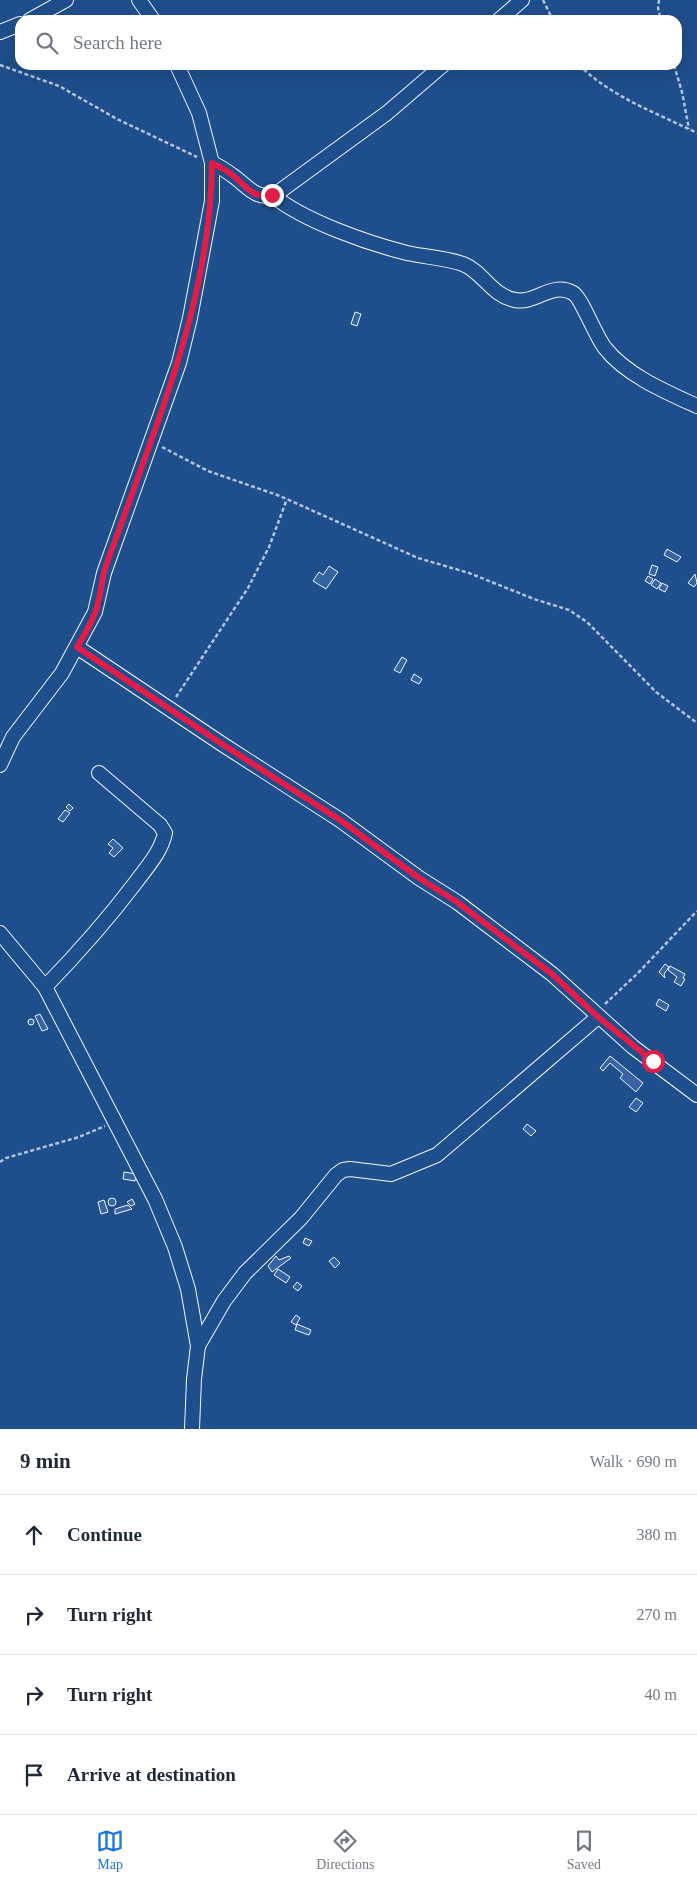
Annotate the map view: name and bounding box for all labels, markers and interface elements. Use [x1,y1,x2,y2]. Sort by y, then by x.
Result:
search box [15,15,682,70]
icon: search [33,29,61,57]
text: Search here [73,32,162,53]
route end [261,184,284,207]
route start [642,1050,665,1073]
text: 9 min [20,1449,71,1473]
text: Walk · 690 m [590,1453,677,1470]
icon: ahead [20,1521,48,1549]
text: Continue [67,1524,142,1545]
text: 380 m [637,1526,677,1543]
icon: right [20,1601,48,1629]
text: Turn right [67,1604,152,1625]
text: 270 m [637,1606,677,1623]
icon: right [20,1681,48,1709]
text: Turn right [67,1684,152,1705]
text: 40 m [645,1686,677,1703]
icon: arrive [20,1761,48,1789]
text: Arrive at destination [67,1764,236,1785]
tab: Map [96,1827,124,1873]
tab: Directions [316,1827,375,1873]
tab: Saved [567,1827,601,1873]

